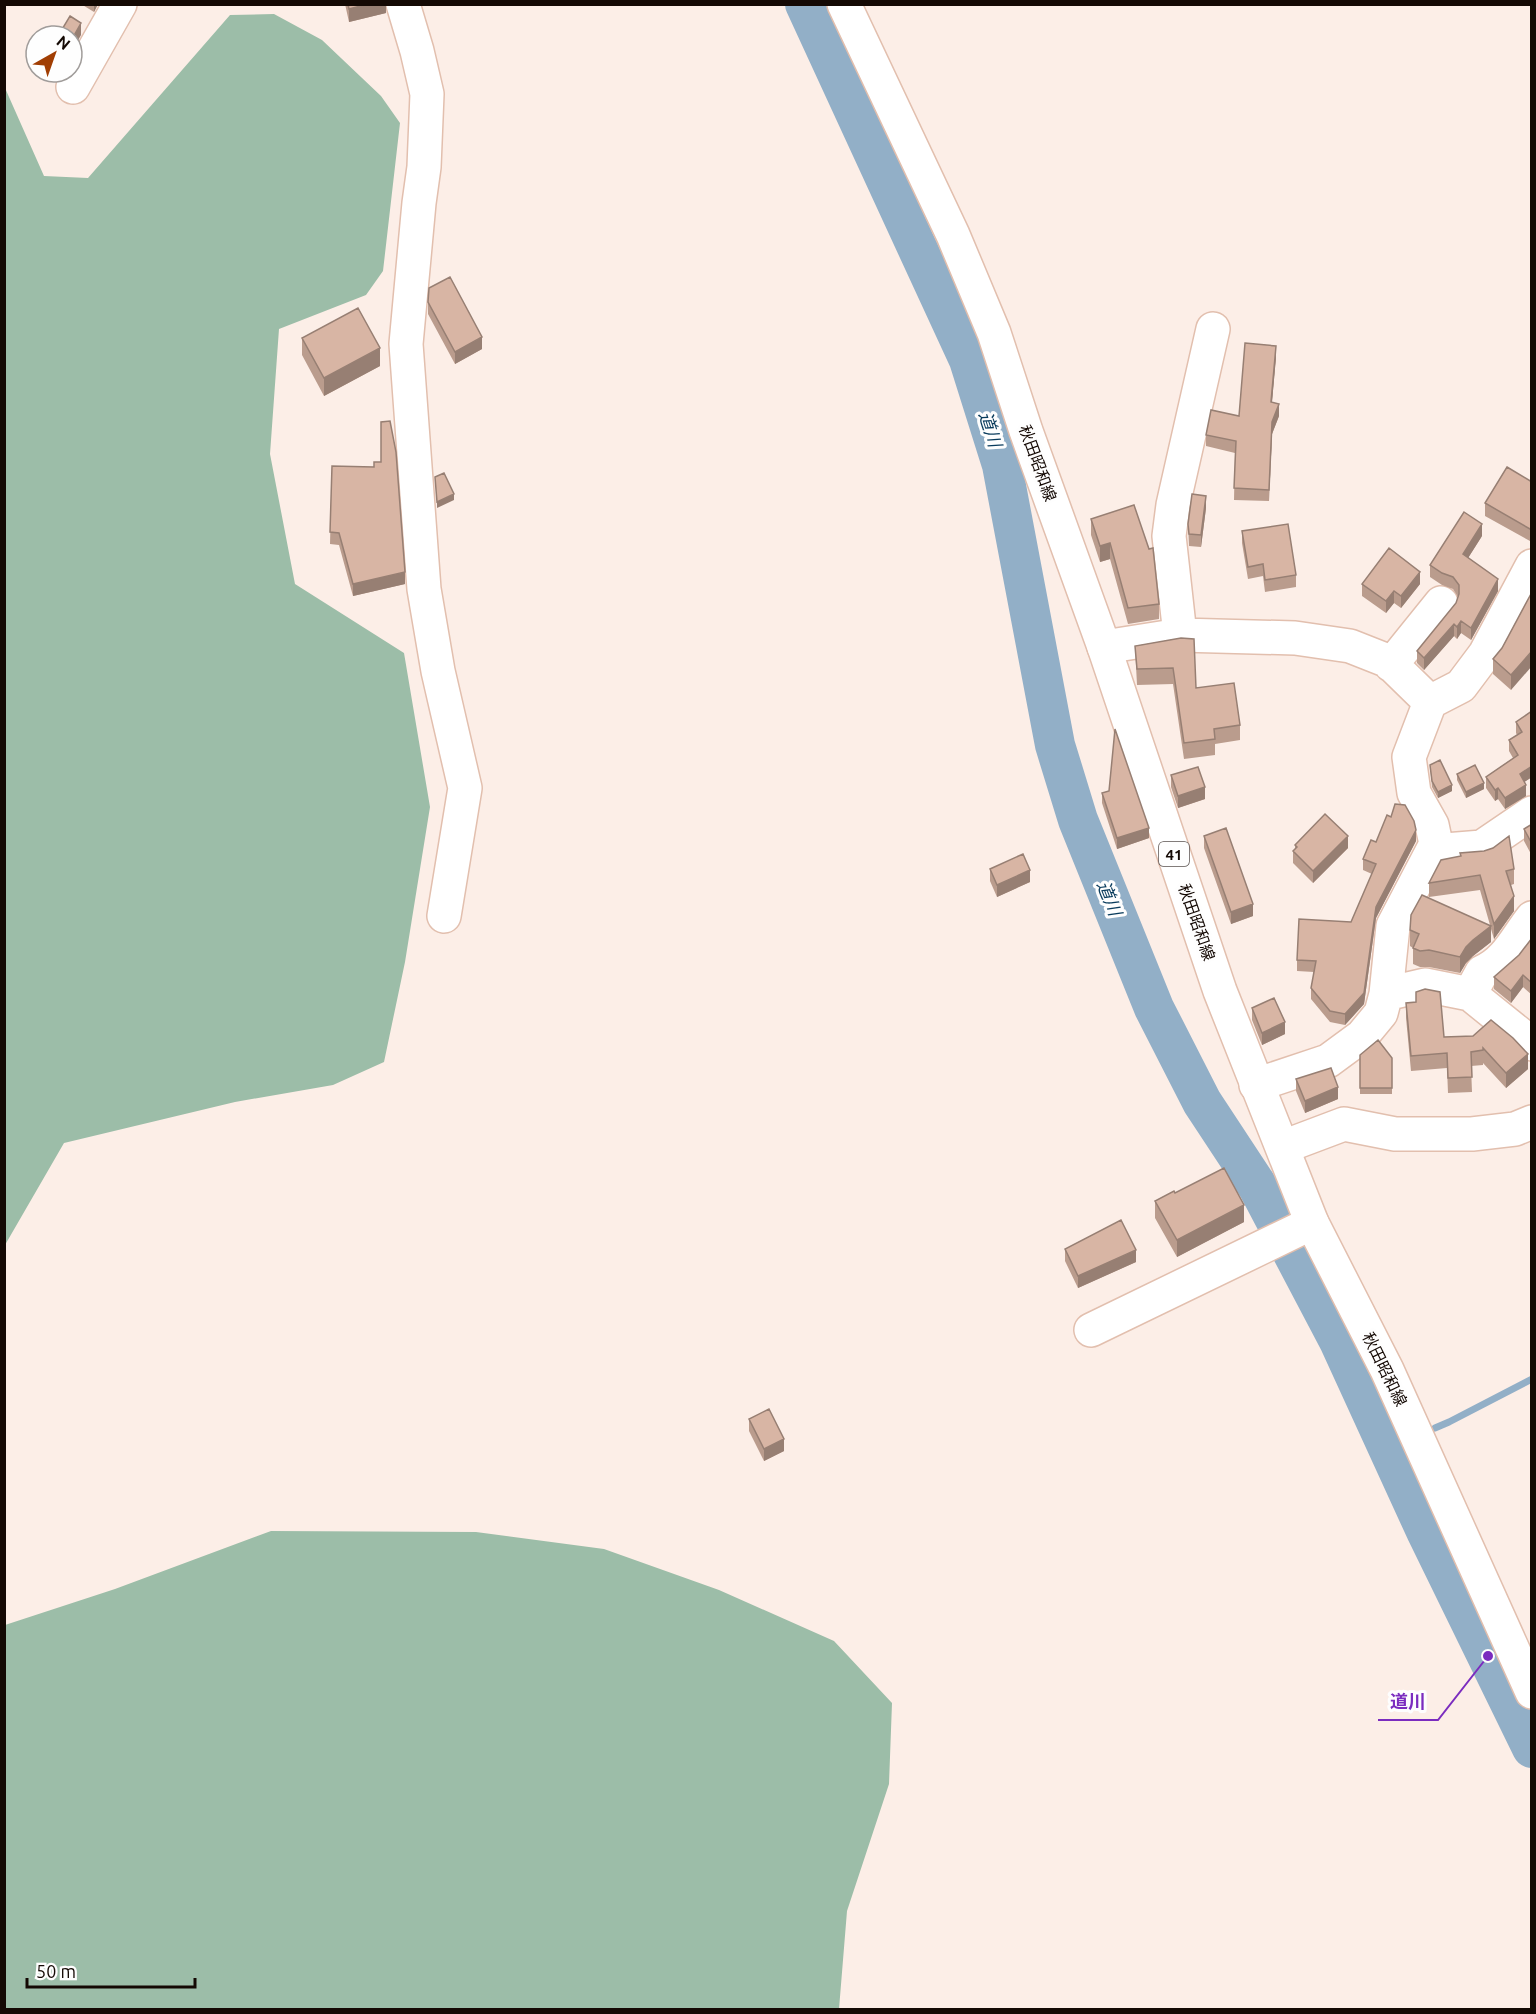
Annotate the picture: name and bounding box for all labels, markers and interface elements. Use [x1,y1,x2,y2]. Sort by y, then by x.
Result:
north arrow [24,24,84,84]
text: N [53,32,74,53]
water label: 道川 [976,409,1007,451]
street label: 秋田昭和線 [1016,422,1060,504]
road number: 41 [1159,842,1189,866]
water label: 道川 [1094,878,1127,920]
street label: 秋田昭和線 [1175,881,1219,963]
street label: 秋田昭和線 [1359,1329,1411,1409]
callout: 道川 [1378,1684,1438,1720]
text: 道川 [1390,1691,1426,1711]
scale bar [27,1951,195,1989]
text: 50 m [36,1961,76,1981]

